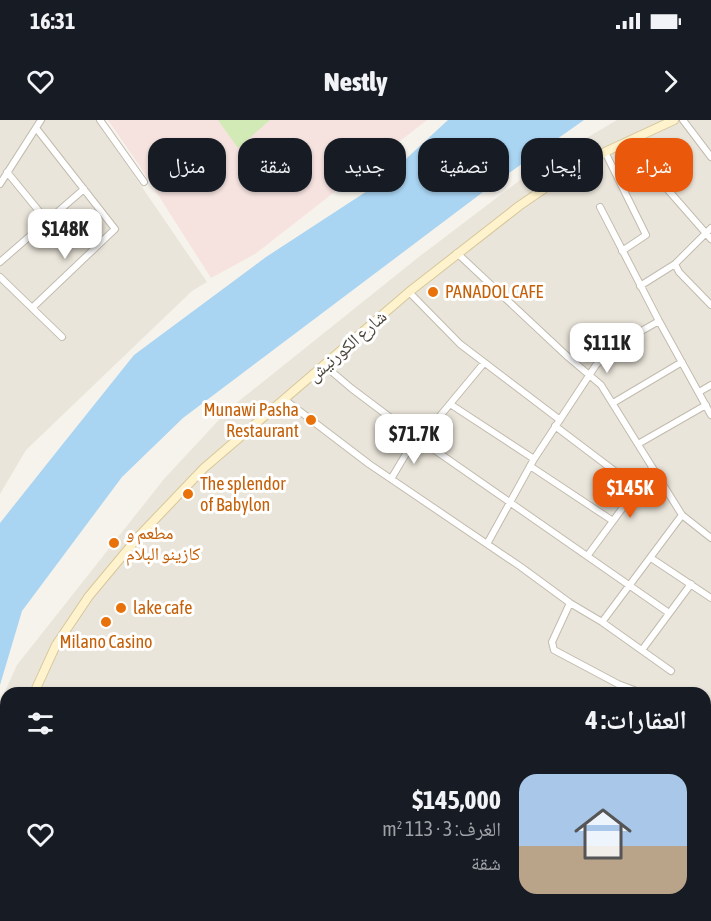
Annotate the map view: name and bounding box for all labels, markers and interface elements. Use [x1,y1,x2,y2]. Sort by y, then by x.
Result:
text: 16:31 [30,8,75,34]
icon: heart [24,65,57,98]
icon: forward [654,65,687,98]
text: Nestly [324,66,387,97]
chip: منزل [148,138,226,192]
chip: شقة [238,138,312,192]
chip: جديد [324,138,406,192]
chip: تصفية [418,138,509,192]
chip: إيجار [521,138,603,192]
chip: شراء [615,138,693,192]
pin: $148K [23,209,107,260]
text: $148K [42,217,88,240]
place label: PANADOL CAFE [445,281,544,302]
marker: PANADOL CAFE [426,285,440,299]
street label: شارع الكورنيش [303,306,391,386]
pin: $111K [565,323,649,374]
text: $111K [584,331,630,354]
place label: Munawi Pasha Restaurant [204,399,299,441]
marker: Munawi Pasha Restaurant [304,413,318,427]
pin: $71.7K [365,414,463,465]
text: $71.7K [389,422,439,445]
pin: $145K [588,468,672,519]
place label: The splendor of Babylon [200,473,286,515]
text: $145K [607,476,653,499]
marker: The splendor of Babylon [181,487,195,501]
place label: مطعم و كازينو البلام [126,522,201,566]
marker: مطعم و كازينو البلام [107,536,121,550]
place label: lake cafe [133,597,193,618]
marker: lake cafe [114,601,128,615]
marker: Milano Casino [99,615,113,629]
place label: Milano Casino [59,631,153,652]
text: العقارات: 4 [586,705,687,735]
icon: filters [24,707,57,740]
text: $145,000 [412,785,501,815]
icon: home [567,798,639,870]
text: الغرف: 3 · 113 m² [382,817,501,840]
icon: heart [24,818,57,851]
text: شقة [471,851,501,874]

